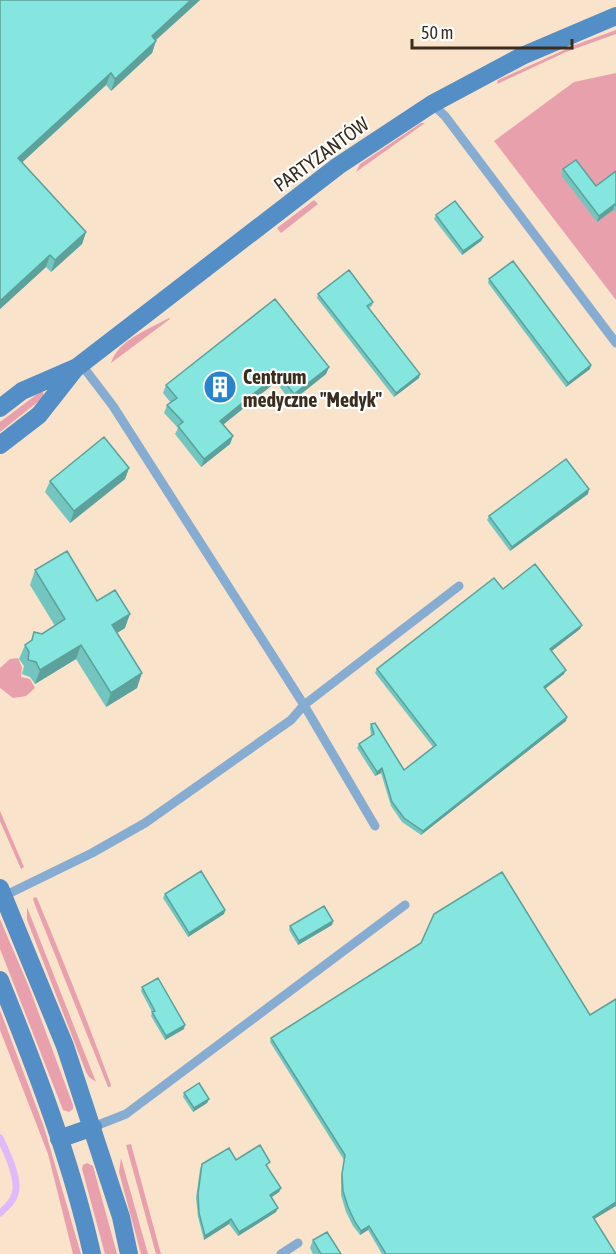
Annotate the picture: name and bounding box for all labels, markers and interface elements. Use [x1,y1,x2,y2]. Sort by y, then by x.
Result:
scale bar [412,12,572,50]
text: 50 m [421,22,453,43]
street label: PARTYZANTÓW [269,112,373,196]
place label: Centrum medyczne "Medyk" [243,365,382,411]
building icon: Centrum medyczne "Medyk" [202,369,238,405]

